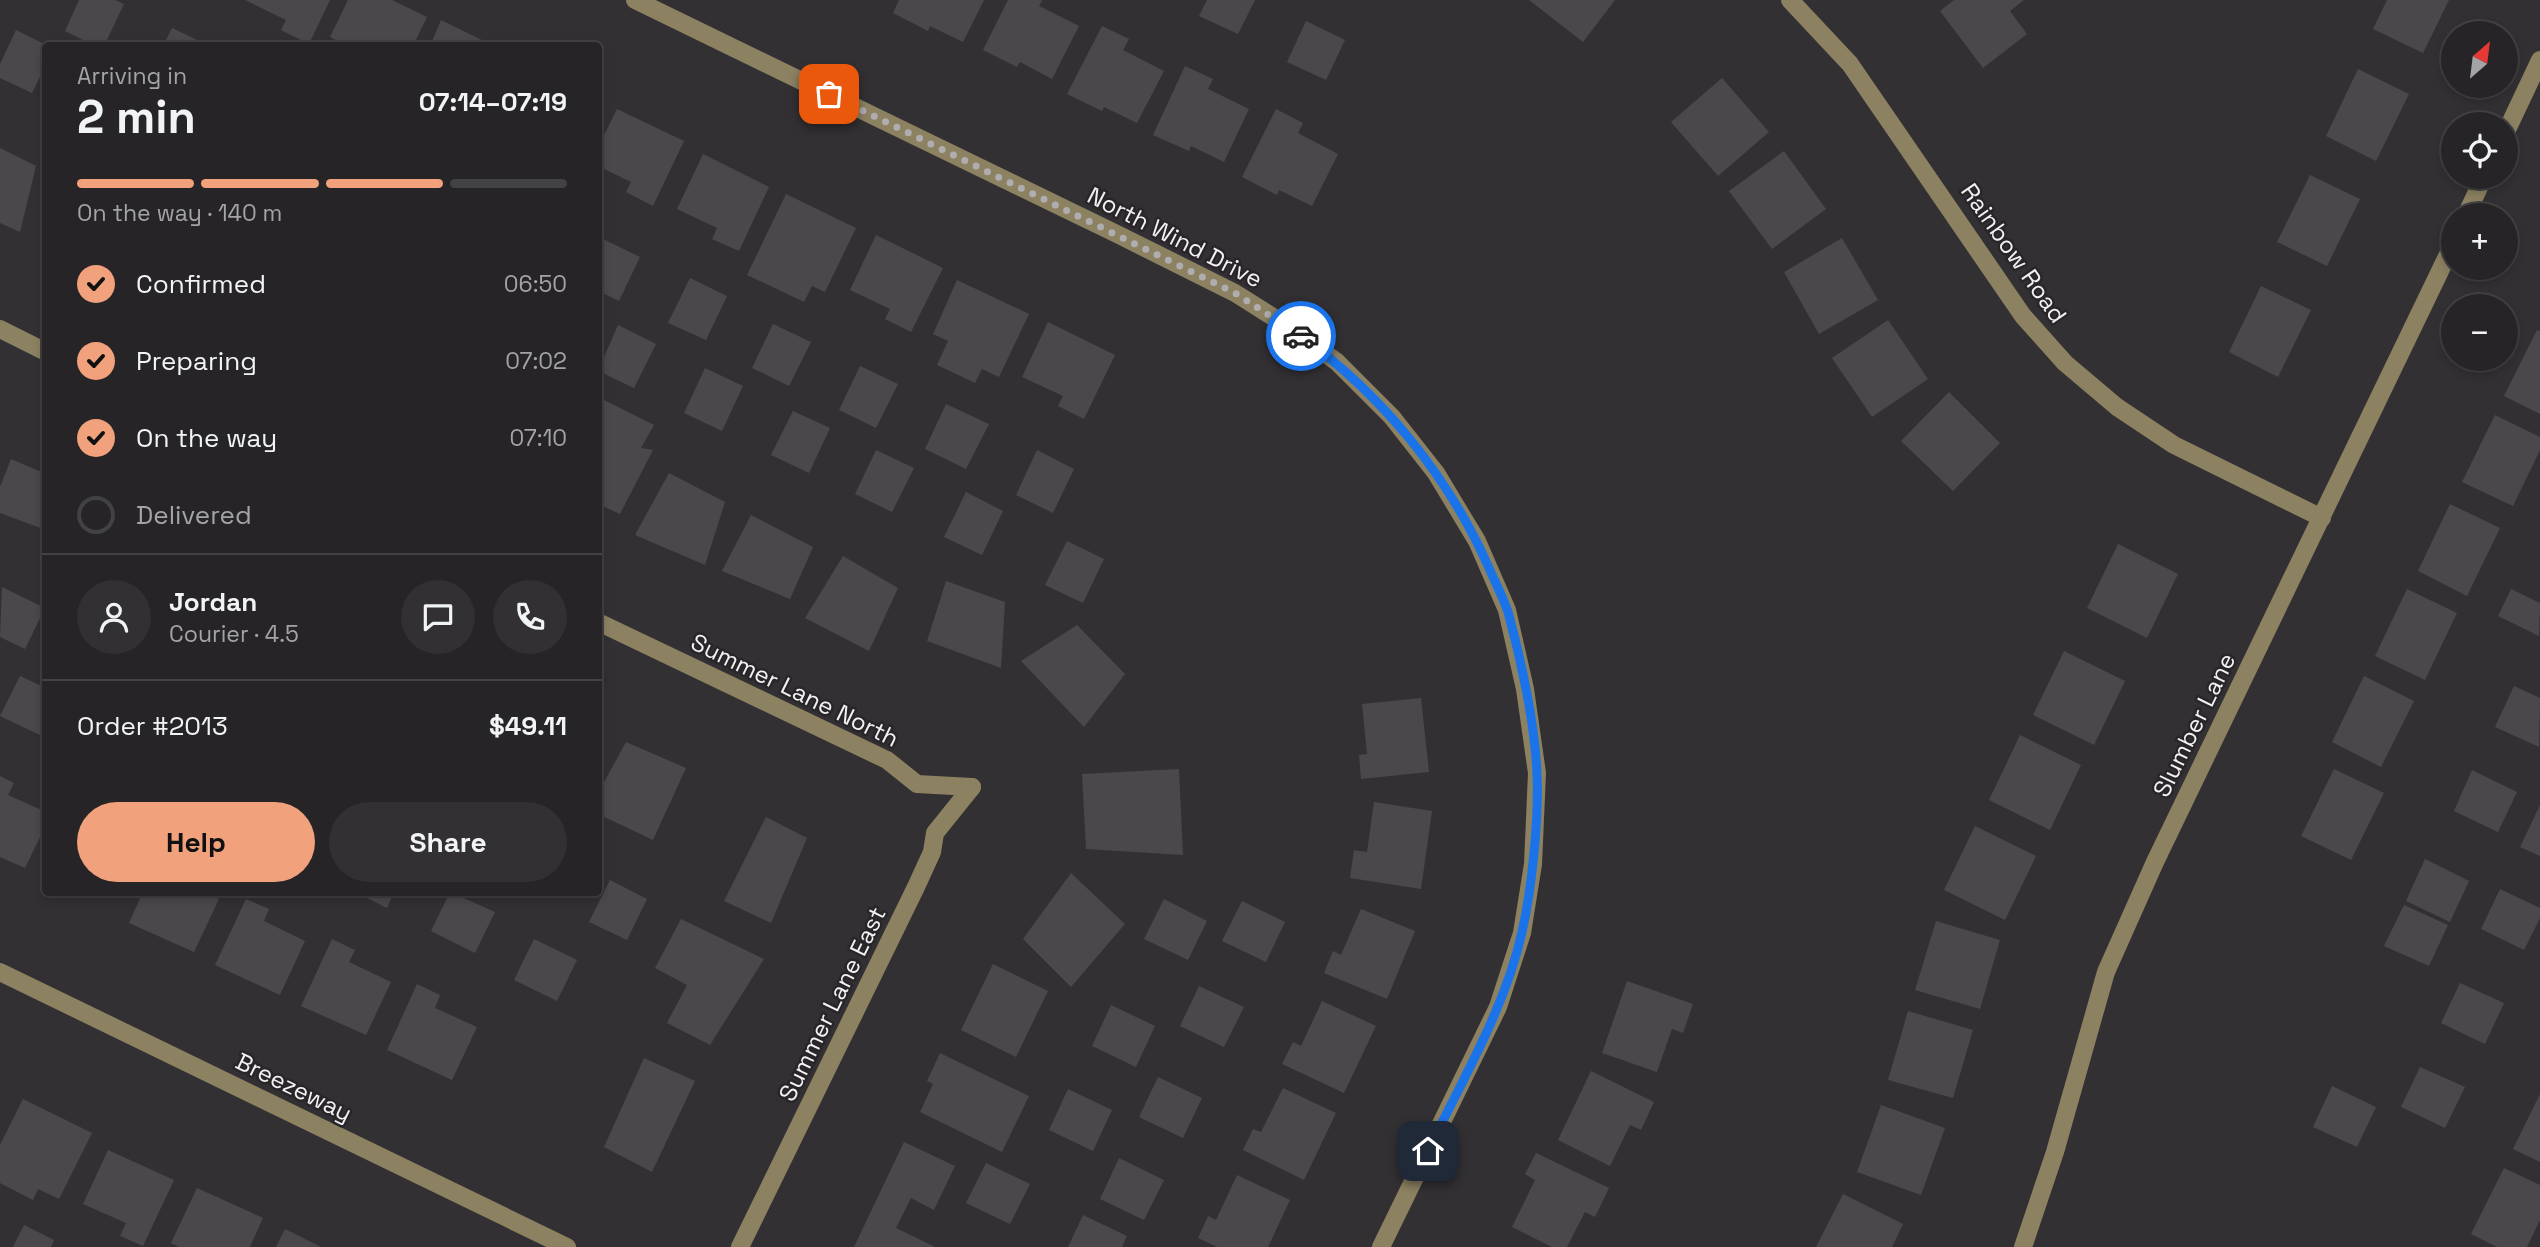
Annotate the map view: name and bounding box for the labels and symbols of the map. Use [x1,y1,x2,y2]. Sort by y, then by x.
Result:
north arrow [2441,21,2518,98]
pin [799,64,859,124]
street label: Rainbow Road [1954,177,2074,329]
street label: North Wind Drive [1082,180,1268,294]
courier [1266,301,1336,371]
street label: Summer Lane North [686,626,904,754]
street label: Slumber Lane [2146,648,2242,802]
street label: Summer Lane East [771,902,893,1106]
street label: Breezeway [231,1046,357,1128]
pin [1398,1121,1458,1181]

